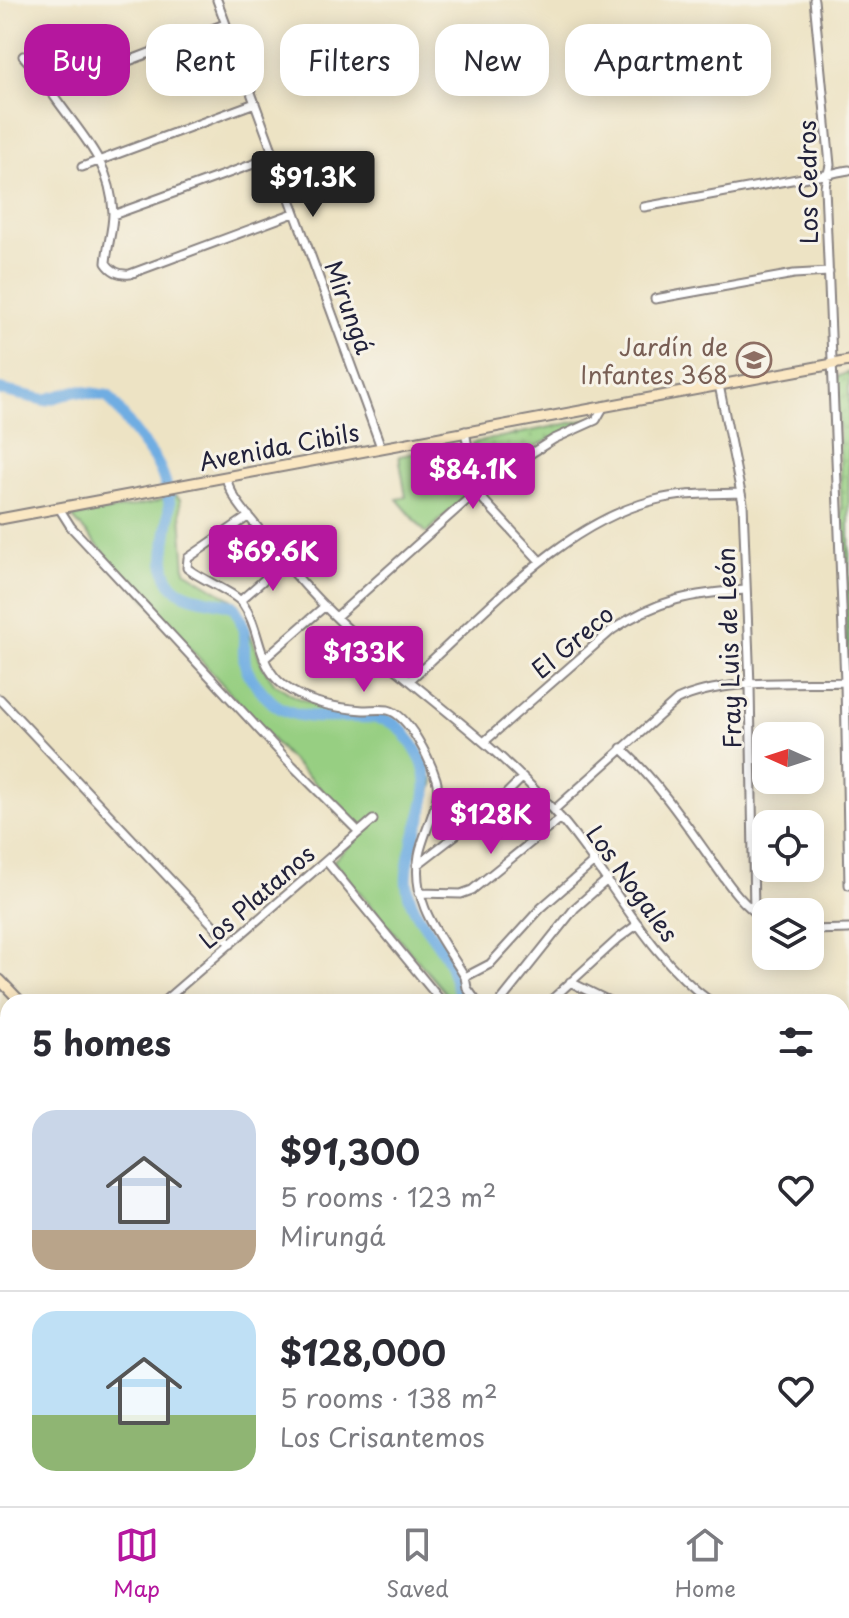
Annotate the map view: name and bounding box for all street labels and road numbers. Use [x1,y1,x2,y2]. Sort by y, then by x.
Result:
street label: Los Cedros [788,120,826,244]
street label: Mirungá [316,255,384,359]
street label: Avenida Cibils [196,413,362,479]
street label: Fray Luis de León [707,547,749,749]
street label: El Greco [523,596,621,686]
street label: Los Nogales [578,817,688,949]
street label: Los Platanos [190,835,322,957]

